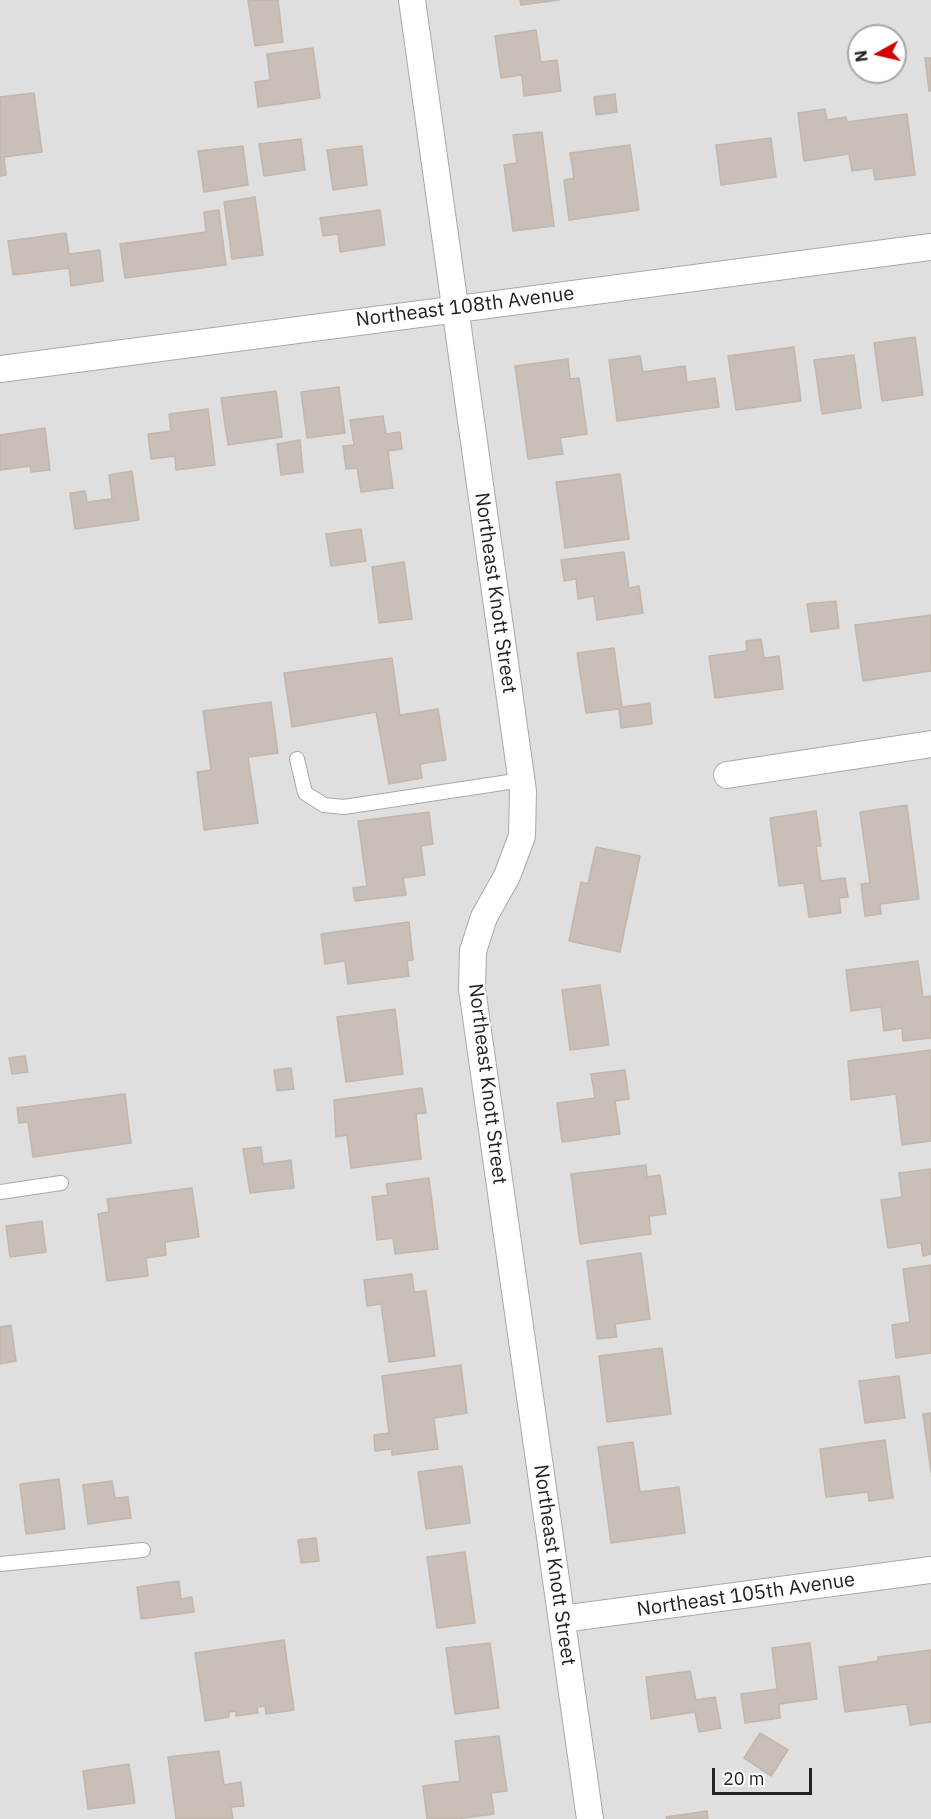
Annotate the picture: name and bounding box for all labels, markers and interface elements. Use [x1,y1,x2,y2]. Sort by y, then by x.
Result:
north arrow [847,24,907,84]
text: N [850,49,872,63]
street label: Northeast 108th Avenue [354,282,576,332]
street label: Northeast Knott Street [469,491,521,695]
street label: Northeast Knott Street [463,982,511,1186]
street label: Northeast Knott Street [528,1463,580,1667]
street label: Northeast 105th Avenue [635,1568,857,1622]
scale bar [715,1756,816,1794]
text: 20 m [723,1767,765,1790]

